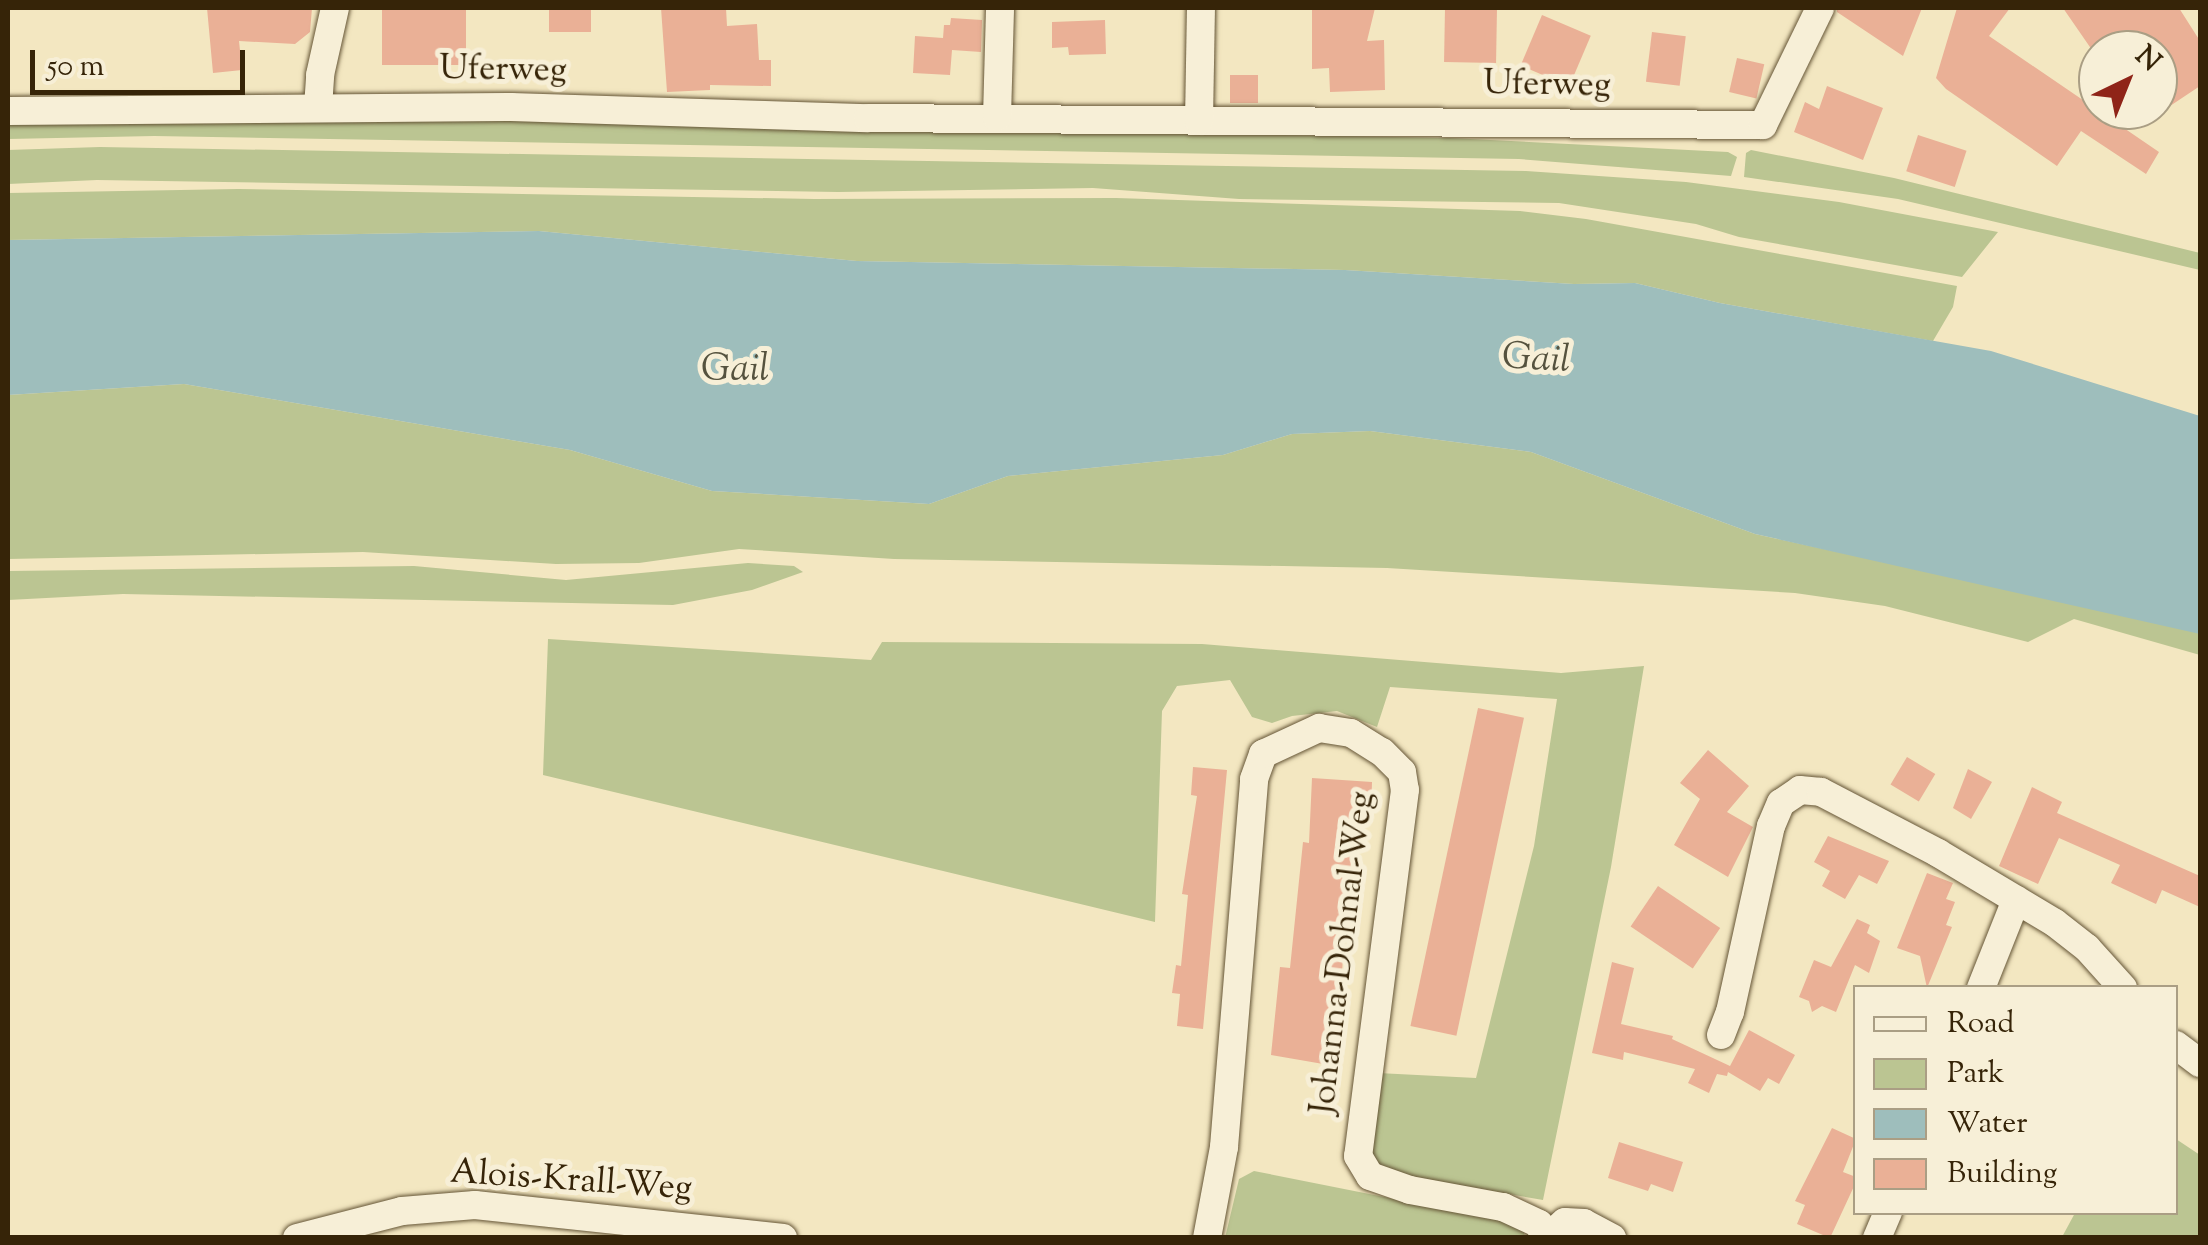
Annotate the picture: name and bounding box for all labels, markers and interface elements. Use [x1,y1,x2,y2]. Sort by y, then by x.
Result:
scale bar [35,30,250,92]
north arrow [2078,30,2178,130]
text: N [2125,37,2169,82]
text: 50 m [47,46,104,89]
street label: Uferweg [439,49,567,93]
street label: Uferweg [1483,64,1611,108]
water label: Gail [1501,336,1571,386]
water label: Gail [701,349,769,395]
street label: Johanna-Dohnal-Weg [1303,789,1385,1117]
legend [1853,985,2178,1215]
text: Road [1947,1003,2014,1046]
text: Park [1947,1053,2004,1096]
text: Water [1947,1103,2028,1146]
street label: Alois-Krall-Weg [449,1153,693,1211]
text: Building [1947,1153,2057,1196]

